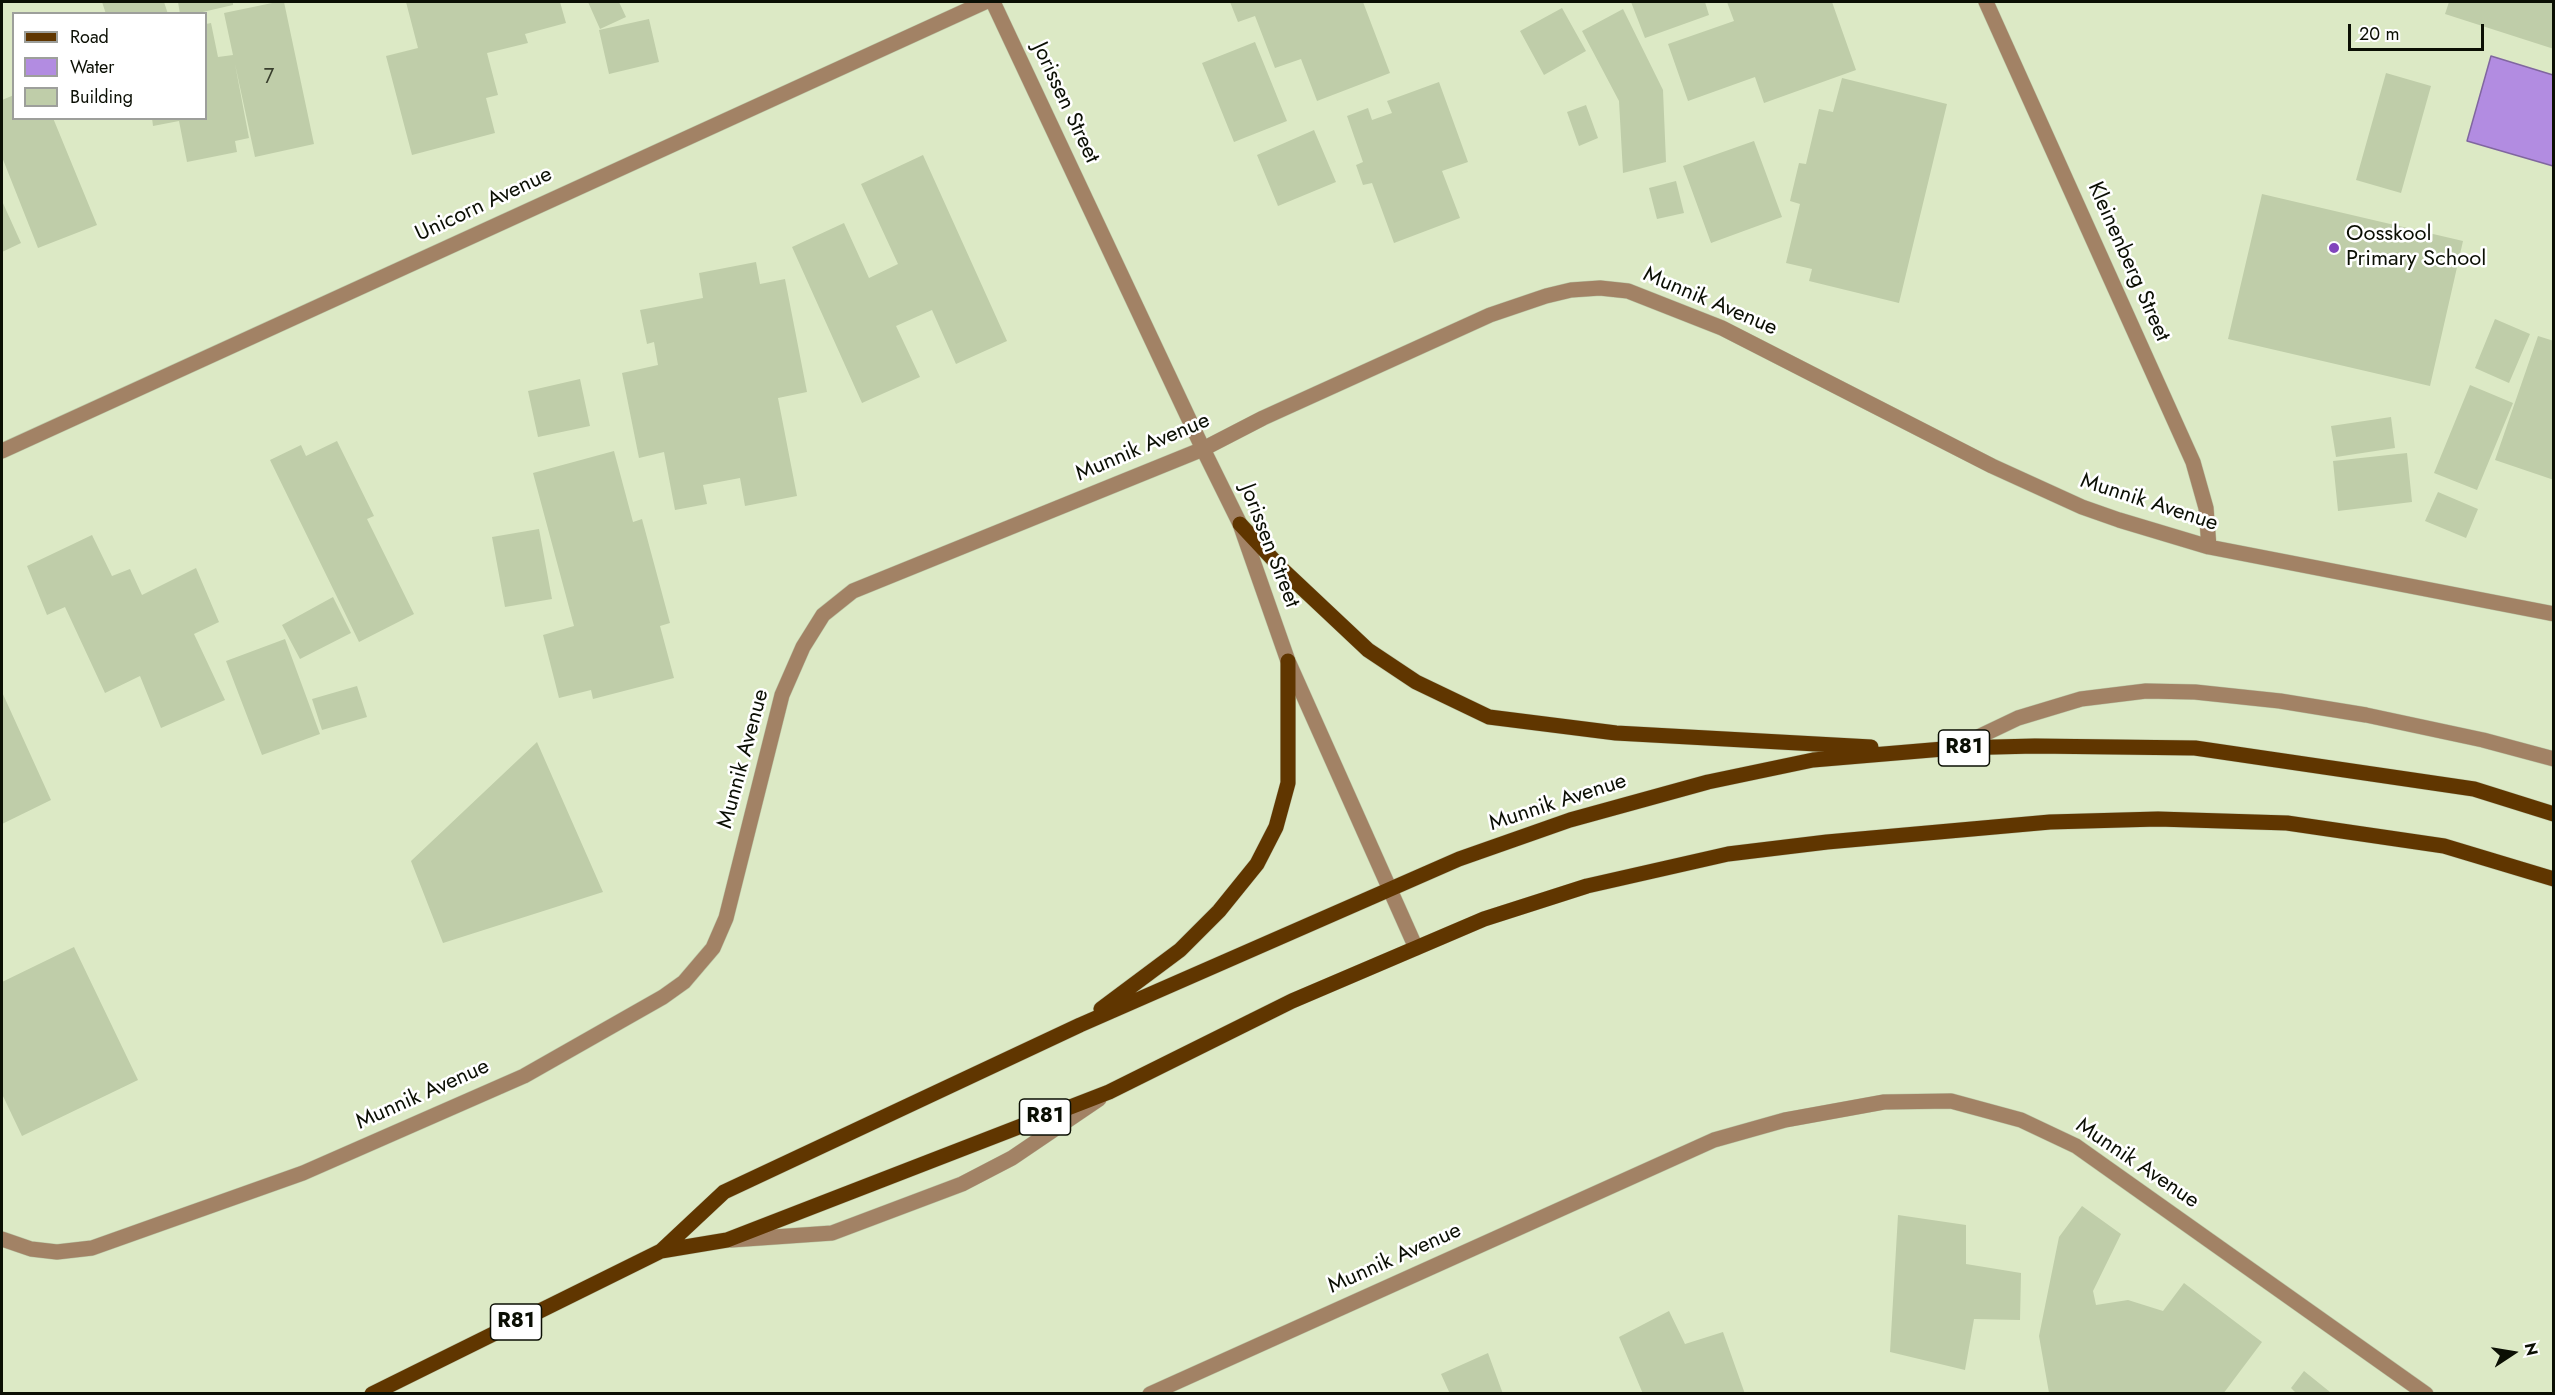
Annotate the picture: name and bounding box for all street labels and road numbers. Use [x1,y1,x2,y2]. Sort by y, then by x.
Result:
street label: Jorissen Street [1026,38,1104,168]
street label: Unicorn Avenue [411,162,557,248]
street label: Kleinenberg Street [2081,178,2175,346]
street label: Munnik Avenue [1639,262,1781,342]
street label: Munnik Avenue [1072,408,1214,488]
street label: Munnik Avenue [2077,468,2221,538]
street label: Jorissen Street [1233,480,1305,612]
street label: Munnik Avenue [713,687,775,831]
road number: R81 [1938,730,1990,766]
street label: Munnik Avenue [1486,768,1630,838]
street label: Munnik Avenue [352,1054,494,1136]
road number: R81 [1020,1099,1070,1135]
street label: Munnik Avenue [2070,1113,2204,1215]
street label: Munnik Avenue [1324,1218,1466,1300]
road number: R81 [490,1304,542,1340]

